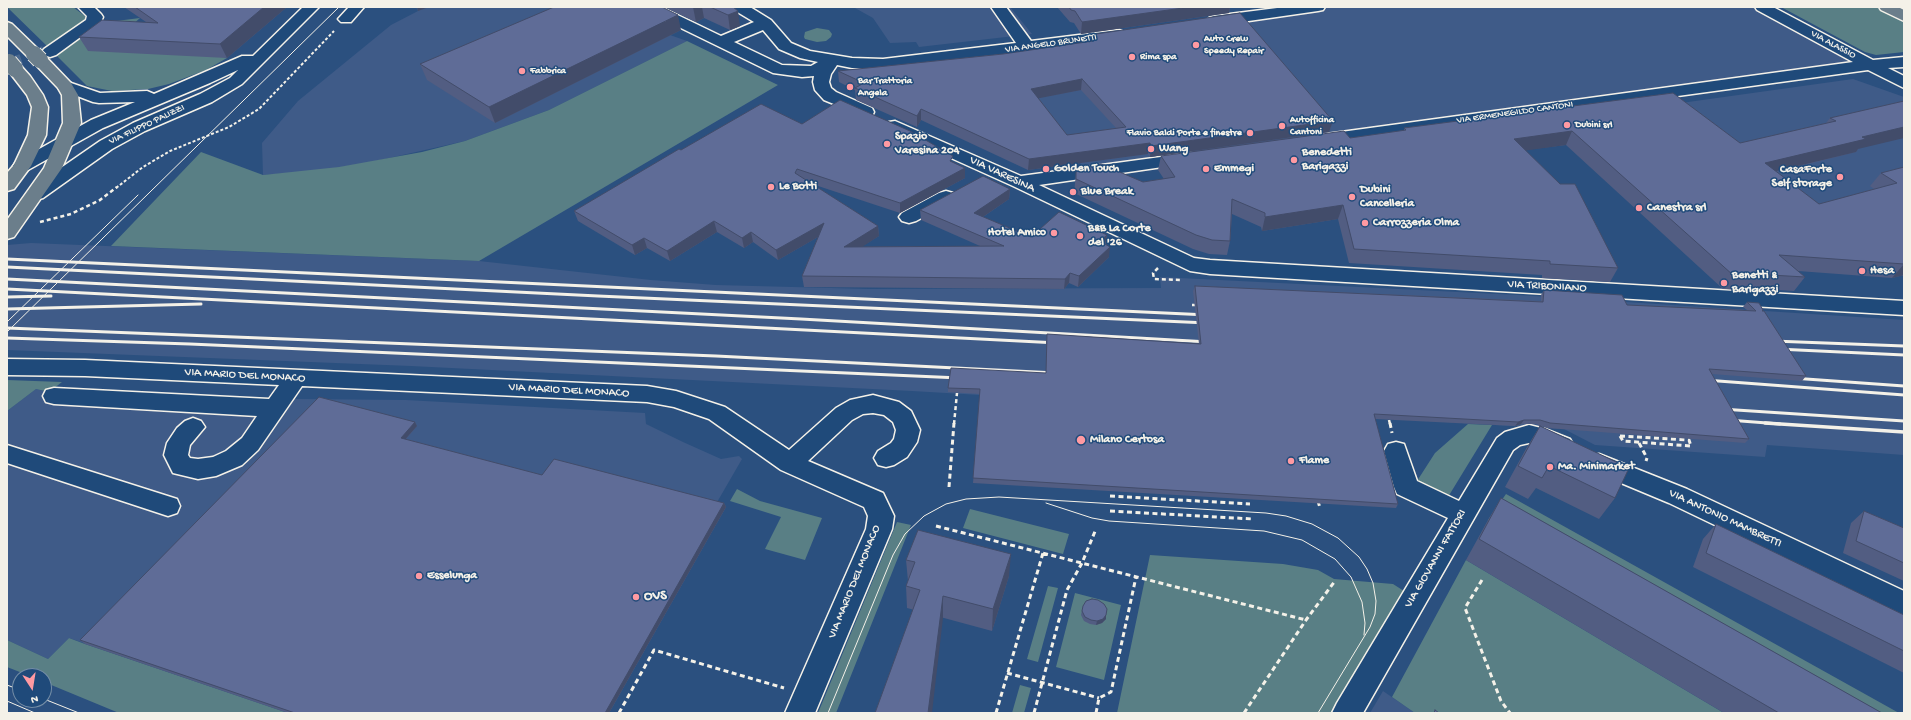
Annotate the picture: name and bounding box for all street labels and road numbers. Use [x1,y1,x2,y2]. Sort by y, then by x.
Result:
street label: VIA ALASSIO [1808,28,1858,62]
street label: VIA ANGELO BRUNETTI [1005,32,1097,56]
street label: VIA ERMENEGILDO CANTONI [1456,99,1574,127]
street label: VIA FILIPPO PALIZZI [107,102,187,148]
street label: VIA VARESINA [967,154,1037,196]
street label: VIA TRIBONIANO [1507,278,1587,296]
street label: VIA MARIO DEL MONACO [184,366,306,386]
street label: VIA MARIO DEL MONACO [508,381,630,401]
street label: VIA ANTONIO MAMBRETTI [1666,487,1784,551]
street label: VIA GIOVANNI FATTORI [1402,507,1470,611]
street label: VIA MARIO DEL MONACO [826,523,884,641]

